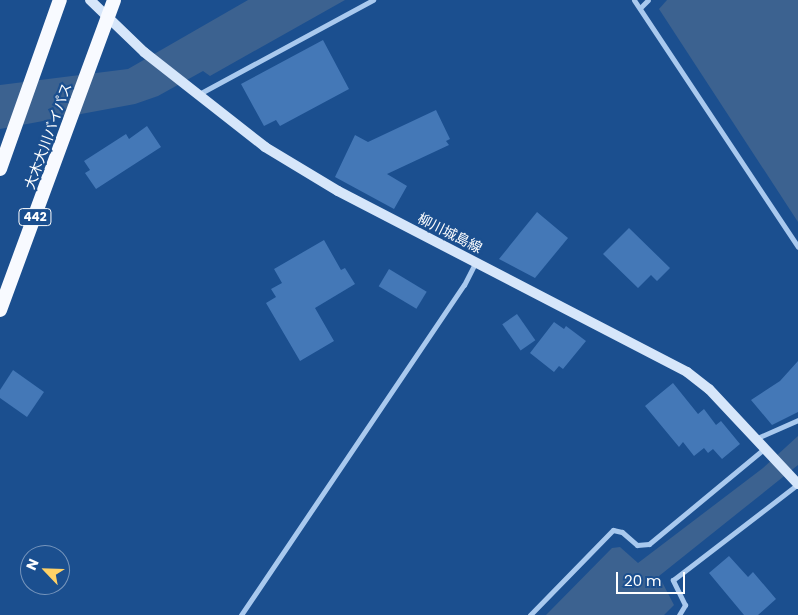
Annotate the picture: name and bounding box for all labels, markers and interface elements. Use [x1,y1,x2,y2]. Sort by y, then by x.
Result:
street label: 大木大川バイパス [21,81,75,191]
road number: 442 [18,208,52,226]
street label: 柳川城島線 [415,210,485,256]
north arrow [20,545,70,595]
text: N [21,555,43,573]
scale bar [618,562,687,594]
text: 20 m [624,570,662,591]

